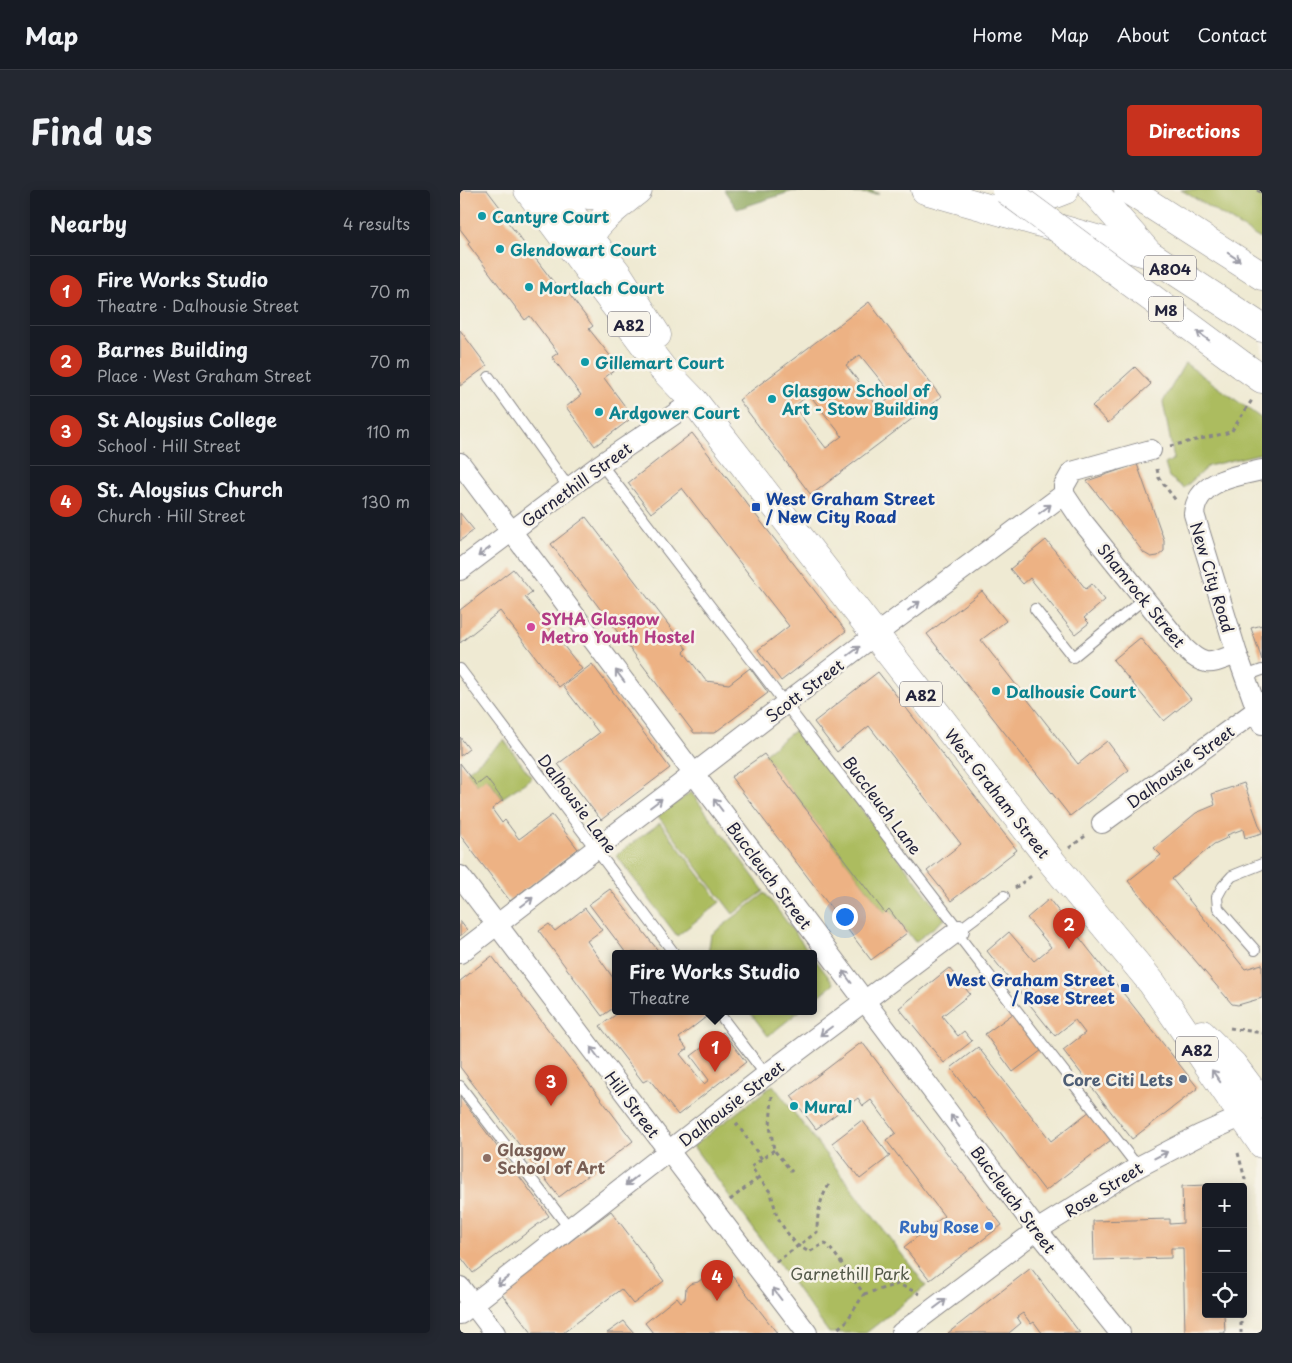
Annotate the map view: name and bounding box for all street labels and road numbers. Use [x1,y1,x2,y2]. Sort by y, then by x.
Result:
road number: A804 [1144,256,1196,280]
road number: M8 [1148,296,1184,322]
road number: A82 [608,312,650,336]
street label: Garnethill Street [516,435,637,532]
street label: New City Road [1185,519,1241,635]
street label: Shamrock Street [1092,538,1192,653]
street label: Scott Street [760,653,848,727]
road number: A82 [900,682,942,706]
street label: Dalhousie Street [1121,719,1239,813]
street label: West Graham Street [940,723,1057,863]
street label: Dalhousie Lane [533,749,623,857]
street label: Buccleuch Lane [838,751,928,859]
street label: Buccleuch Street [722,816,819,934]
road number: A82 [1176,1036,1218,1062]
street label: Dalhousie Street [673,1054,789,1152]
street label: Hill Street [600,1065,666,1143]
street label: Buccleuch Street [966,1140,1063,1258]
street label: Rose Street [1059,1155,1147,1223]

